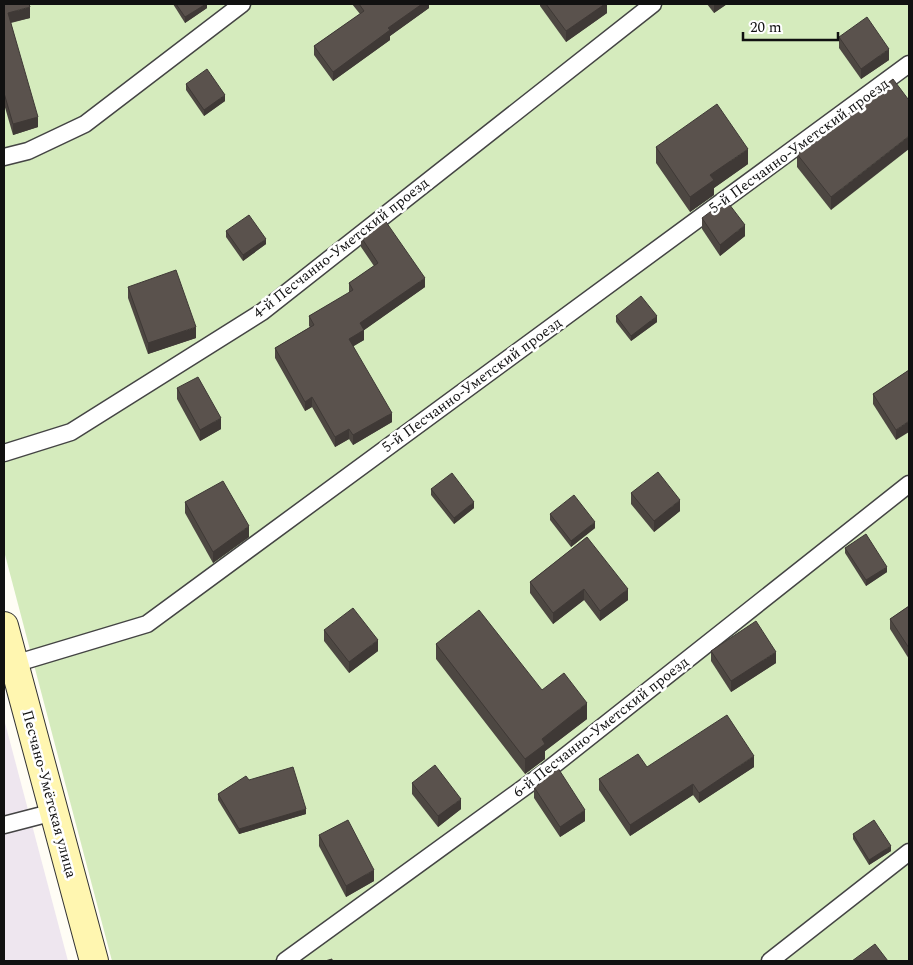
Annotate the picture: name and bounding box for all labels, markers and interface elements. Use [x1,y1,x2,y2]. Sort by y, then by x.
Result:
scale bar [743,10,838,42]
text: 20 m [750,16,782,39]
street label: 5-й Песчанно-Уметский проезд [704,73,894,219]
street label: 4-й Песчанно-Уметский проезд [248,172,434,324]
street label: 5-й Песчанно-Уметский проезд [377,312,567,458]
street label: 6-й Песчанно-Уметский проезд [508,651,694,803]
street label: Песчано-Умётская улица [15,707,83,881]

